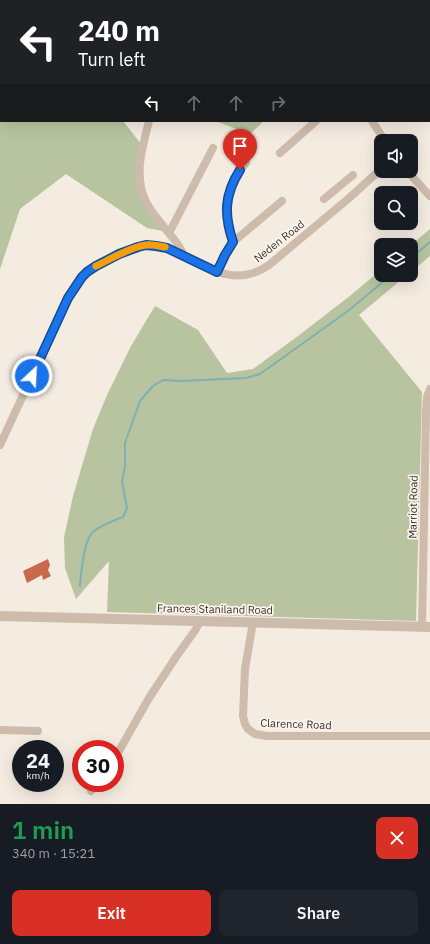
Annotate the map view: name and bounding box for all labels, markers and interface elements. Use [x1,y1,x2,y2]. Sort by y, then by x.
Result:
text: 240 m [78,12,160,49]
icon: left [12,16,64,68]
text: Turn left [78,48,146,71]
icon: left [141,92,163,114]
icon: ahead [183,92,205,114]
icon: ahead [225,92,247,114]
icon: right [267,92,289,114]
pin [223,129,257,170]
map controls [374,134,418,282]
button: sound [374,134,418,178]
icon: arrive [229,135,251,157]
button: search [374,186,418,230]
street label: Neden Road [251,217,307,265]
button: layers [374,238,418,282]
position arrow [11,355,53,397]
street label: Marriot Road [405,475,421,539]
street label: Frances Staniland Road [157,601,273,617]
street label: Clarence Road [260,716,332,732]
speed limit sign: 30 [72,740,124,792]
text: 24 [26,747,50,774]
text: km/h [26,769,50,782]
text: 1 min [12,814,74,846]
button: close [376,817,418,859]
text: 340 m · 15:21 [12,845,95,862]
button: Exit [12,890,211,936]
button: Share [219,890,418,936]

